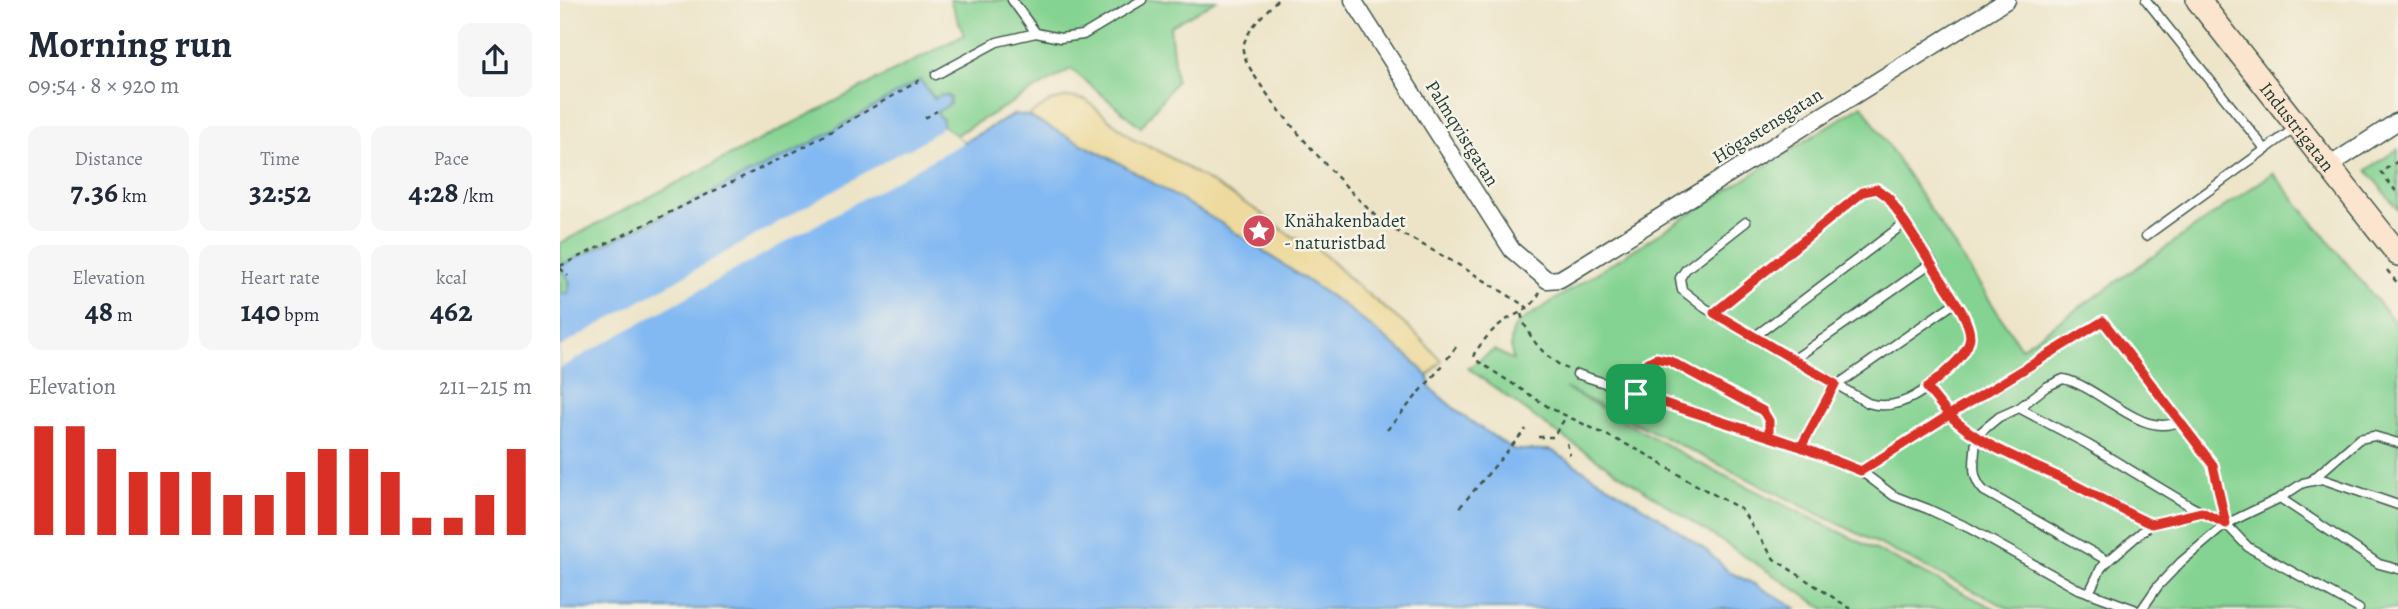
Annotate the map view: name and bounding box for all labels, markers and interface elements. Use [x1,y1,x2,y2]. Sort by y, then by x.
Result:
text: Morning run [28,18,232,70]
button: share [458,23,532,97]
text: 09:54 · 8 × 920 m [28,70,179,101]
street label: Palmqvistgatan [1419,76,1505,192]
street label: Industrigatan [2253,77,2340,178]
street label: Högastensgatan [1707,82,1828,170]
text: Distance [75,146,143,172]
text: Time [260,146,300,172]
text: Pace [434,146,469,172]
text: 7.36 [70,172,118,212]
text: 32:52 [249,172,311,212]
text: 4:28 [409,172,459,212]
text: km [118,183,147,209]
text: /km [459,183,494,209]
place label: Knähakenbadet - naturistbad [1284,208,1406,256]
place icon: Knähakenbadet - naturistbad [1240,212,1278,250]
text: Elevation [72,265,145,291]
text: Heart rate [240,265,320,291]
text: kcal [436,265,467,291]
text: 48 [85,291,113,331]
text: 140 [240,291,280,331]
text: 462 [430,291,473,331]
text: m [113,302,133,328]
text: bpm [280,302,320,328]
pin [1606,364,1666,424]
text: Elevation [28,371,116,402]
text: 211–215 m [439,371,532,402]
icon: arrive [1617,375,1655,413]

